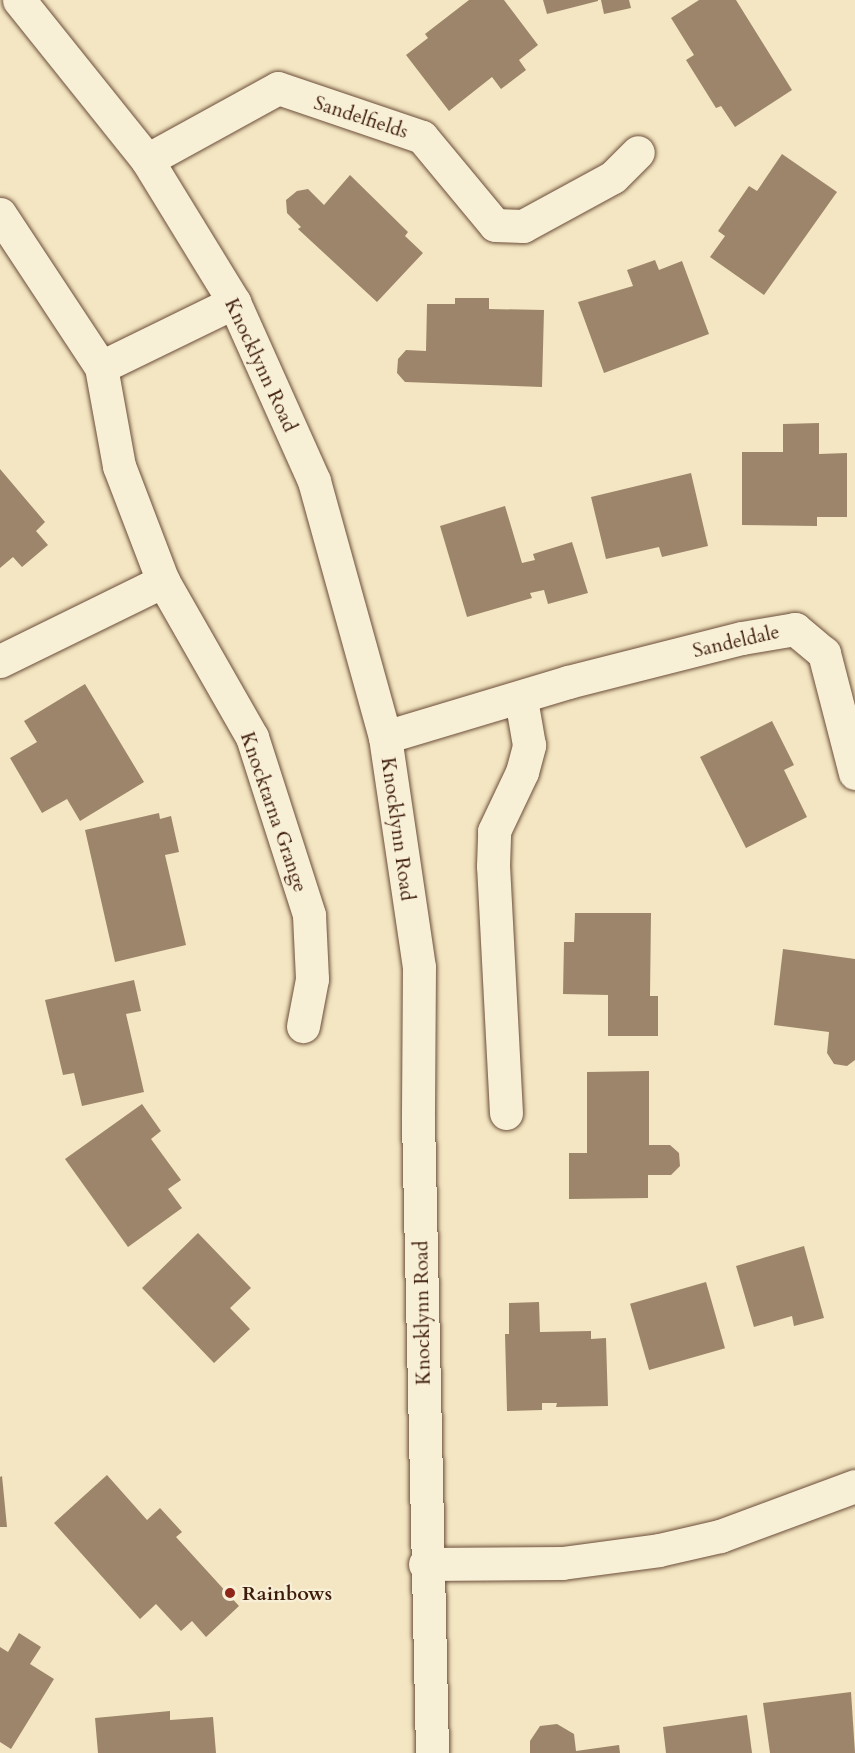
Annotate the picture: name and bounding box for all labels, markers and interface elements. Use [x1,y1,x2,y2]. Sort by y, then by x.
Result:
street label: Sandelfields [311,91,411,143]
street label: Knocklynn Road [220,294,302,436]
street label: Sandeldale [690,619,782,663]
street label: Knocktarna Grange [235,729,313,895]
street label: Knocklynn Road [376,756,420,902]
street label: Knocklynn Road [409,1241,435,1385]
place label: Rainbows [242,1581,332,1605]
marker: Rainbows [223,1586,237,1600]

